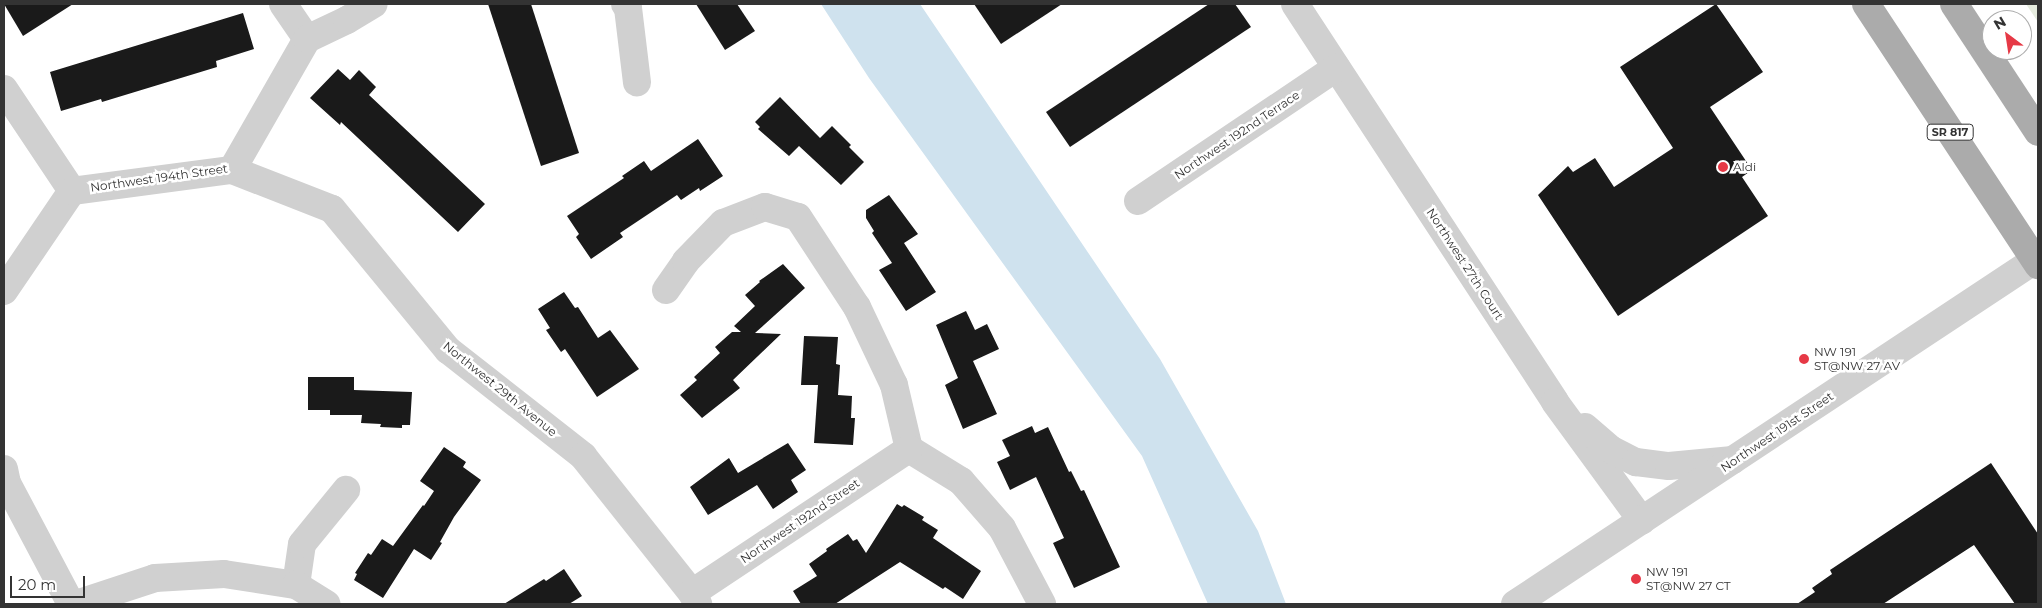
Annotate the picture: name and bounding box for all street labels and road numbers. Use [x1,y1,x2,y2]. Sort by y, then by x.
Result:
street label: Northwest 192nd Terrace [1172,88,1302,182]
road number: SR 817 [1926,124,1974,140]
street label: Northwest 194th Street [89,161,229,195]
street label: Northwest 27th Court [1424,206,1506,322]
street label: Northwest 29th Avenue [440,339,560,439]
street label: Northwest 191st Street [1718,389,1836,475]
street label: Northwest 192nd Street [738,476,862,566]

